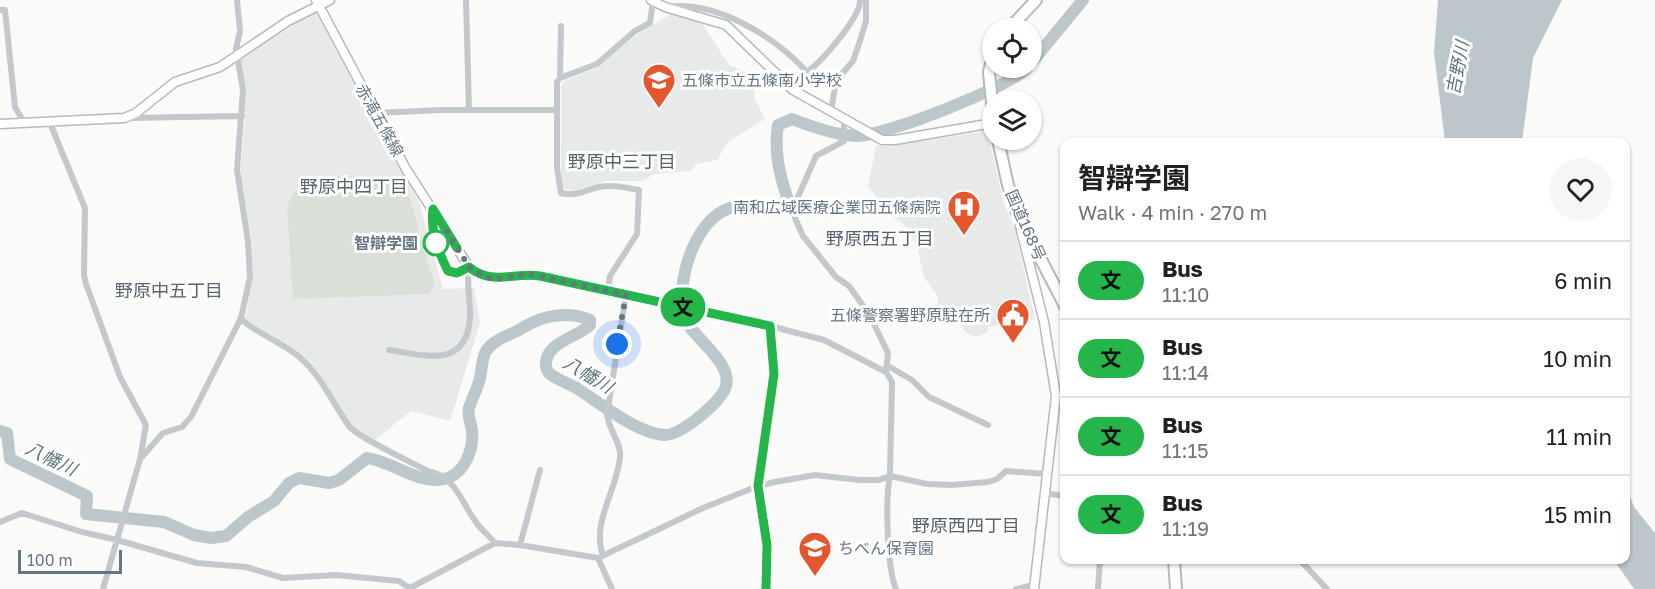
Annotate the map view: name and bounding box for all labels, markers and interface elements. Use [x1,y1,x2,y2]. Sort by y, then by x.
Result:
map controls [982,18,1042,150]
button: locate [982,18,1042,78]
water label: 吉野川 [1441,37,1473,96]
school or university icon: 五條市立五條南小学校 [641,62,677,109]
place label: 五條市立五條南小学校 [682,70,842,90]
street label: 赤滝五條線 [352,80,408,160]
button: layers [982,90,1042,150]
district label: 野原中三丁目 [568,150,676,172]
button: heart [1549,158,1612,221]
text: 智辯学園 [1078,161,1190,194]
district label: 野原中四丁目 [300,175,408,197]
street label: 国道168号 [1002,187,1050,263]
hospital icon: 南和広域医療企業団五條病院 [946,189,982,236]
place label: 南和広域医療企業団五條病院 [733,197,941,217]
text: Walk · 4 min · 270 m [1078,200,1267,224]
district label: 野原西五丁目 [826,227,934,249]
marker: 智辯学園 [423,230,449,256]
place label: 智辯学園 [354,233,418,253]
text: Bus [1162,255,1203,282]
text: 文 [1101,267,1122,293]
text: 6 min [1554,267,1612,294]
district label: 野原中五丁目 [115,279,223,301]
text: 11:10 [1162,282,1210,306]
line badge: 文 [664,288,702,326]
text: 文 [673,294,694,320]
public building icon: 五條警察署野原駐在所 [995,297,1031,344]
place label: 五條警察署野原駐在所 [830,305,990,325]
your location [602,329,632,359]
text: Bus [1162,333,1203,360]
text: 文 [1101,345,1122,371]
text: 10 min [1543,345,1612,372]
water label: 八幡川 [560,351,619,399]
text: 11:14 [1162,360,1209,384]
text: Bus [1162,411,1203,438]
text: 文 [1101,423,1122,449]
text: 11 min [1546,423,1612,450]
water label: 八幡川 [22,436,82,481]
text: 11:15 [1162,438,1209,462]
text: Bus [1162,489,1203,516]
text: 文 [1101,501,1122,527]
text: 15 min [1544,501,1612,528]
district label: 野原西四丁目 [912,514,1020,536]
text: 11:19 [1162,516,1209,540]
school or university icon: ちべん保育園 [797,530,833,577]
place label: ちべん保育園 [838,538,934,558]
scale bar [18,547,122,574]
text: 100 m [27,550,73,570]

